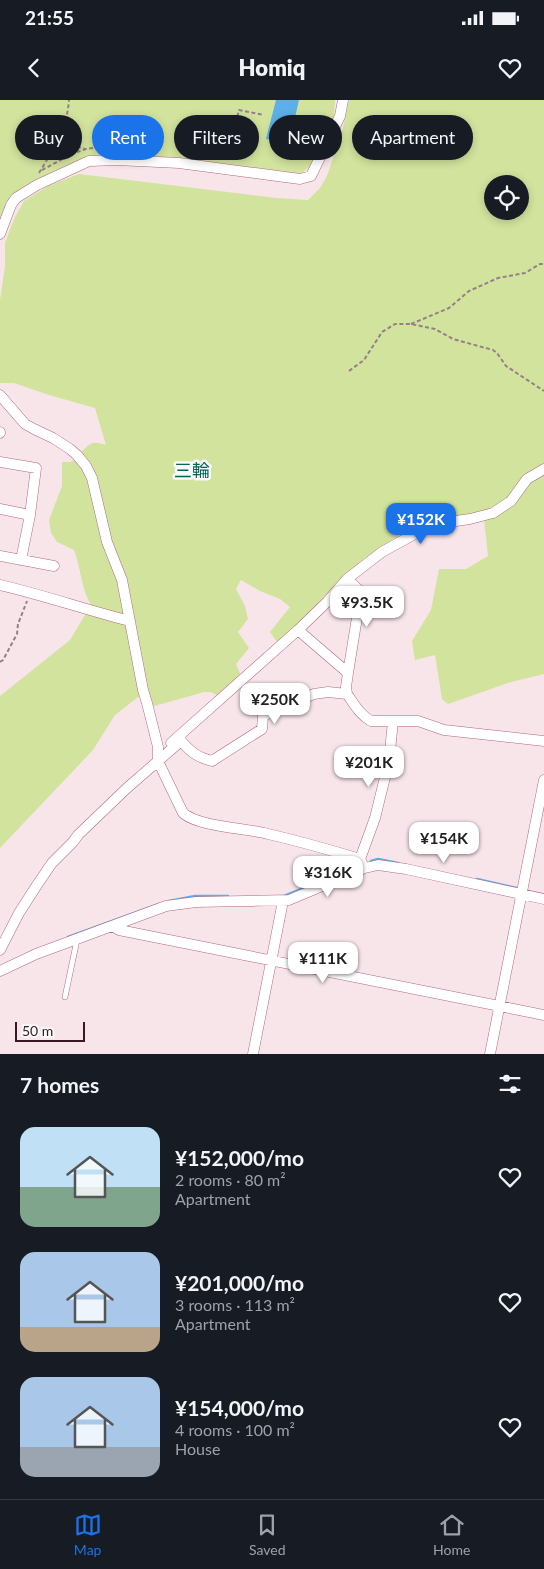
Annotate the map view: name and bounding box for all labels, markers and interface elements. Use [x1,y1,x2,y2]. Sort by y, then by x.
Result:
text: 21:55 [25,6,74,29]
icon: back [20,54,48,82]
text: Homiq [239,54,305,81]
icon: heart [496,54,524,82]
chip: Buy [15,115,82,160]
chip: Rent [92,115,164,160]
chip: Filters [174,115,259,160]
chip: New [269,115,342,160]
chip: Apartment [352,115,473,160]
map controls [484,175,529,220]
button: locate [484,175,529,220]
district label: 三輪 [174,459,210,481]
pin: ¥152K [386,502,456,545]
text: ¥152K [397,509,445,528]
pin: ¥93.5K [326,586,408,628]
text: ¥93.5K [341,592,393,611]
pin: ¥250K [240,682,310,725]
text: ¥250K [251,689,299,708]
pin: ¥201K [334,746,404,788]
text: ¥201K [345,752,393,771]
pin: ¥154K [409,822,479,864]
text: ¥154K [420,828,468,847]
pin: ¥316K [293,856,363,898]
text: ¥316K [304,862,352,881]
pin: ¥111K [288,942,358,984]
text: ¥111K [299,948,347,967]
scale bar [15,1019,85,1042]
text: 50 m [22,1022,53,1039]
icon: filters [496,1070,524,1098]
text: 7 homes [20,1072,99,1097]
text: ¥152,000/mo [175,1145,304,1170]
icon: home [60,1147,120,1207]
icon: heart [496,1163,524,1191]
text: 2 rooms · 80 m² [175,1170,286,1189]
text: Apartment [175,1189,250,1208]
text: ¥201,000/mo [175,1270,304,1295]
icon: home [60,1272,120,1332]
icon: heart [496,1288,524,1316]
text: 3 rooms · 113 m² [175,1295,295,1314]
text: Apartment [175,1314,250,1333]
text: ¥154,000/mo [175,1395,304,1420]
icon: home [60,1397,120,1457]
icon: heart [496,1413,524,1441]
text: 4 rooms · 100 m² [175,1420,295,1439]
text: House [175,1439,220,1458]
tab: Map [74,1511,102,1558]
tab: Saved [249,1511,286,1558]
tab: Home [433,1511,470,1558]

